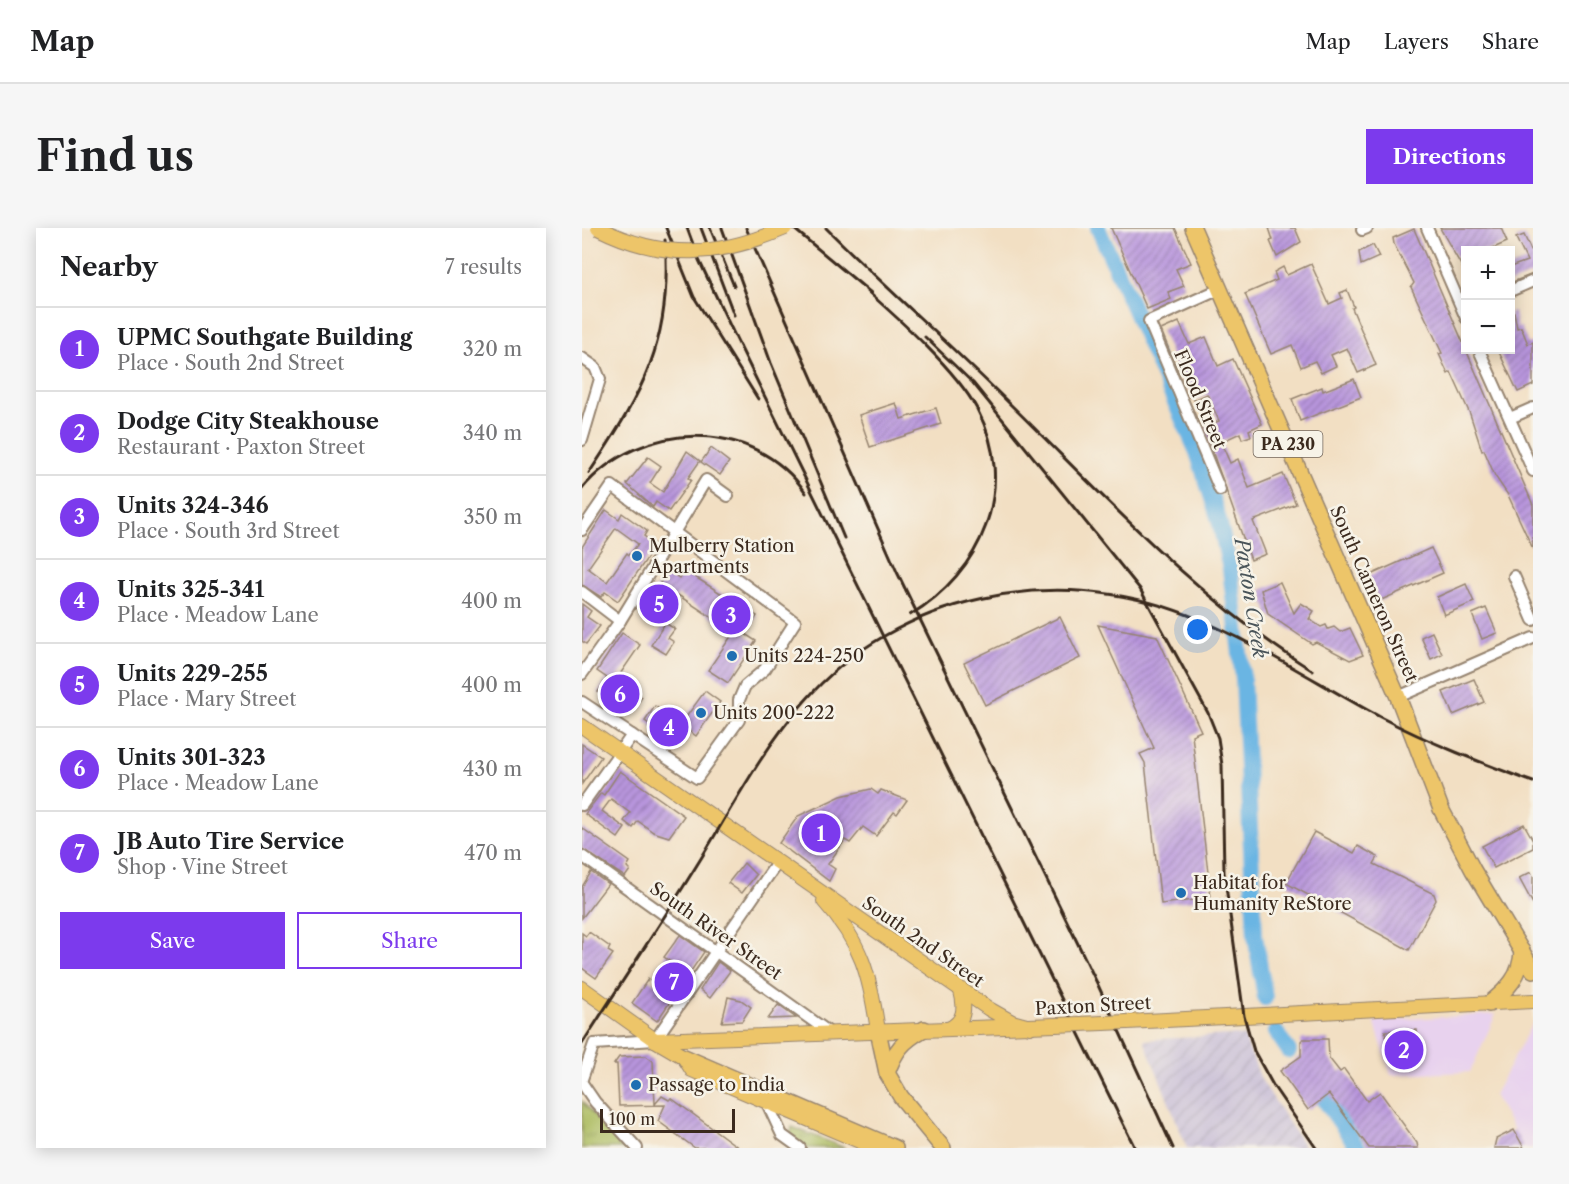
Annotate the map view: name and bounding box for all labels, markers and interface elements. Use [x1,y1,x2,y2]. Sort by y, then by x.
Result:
text: Map [30,24,94,58]
text: Map [1306,29,1351,54]
text: Layers [1384,29,1449,54]
text: Share [1482,29,1539,54]
button: Directions [1366,129,1533,184]
text: Find us [36,130,194,182]
map controls [1461,246,1515,354]
button: + [1461,246,1515,300]
text: Nearby [60,251,158,283]
text: 7 results [445,255,522,279]
button: − [1461,300,1515,354]
text: UPMC Southgate Building [117,324,412,351]
text: 1 [75,337,84,361]
text: 320 m [463,337,522,361]
street label: Flood Street [1169,346,1231,453]
text: Place · South 2nd Street [117,351,344,375]
text: Dodge City Steakhouse [117,408,379,435]
text: 2 [74,421,85,445]
text: 340 m [463,421,522,445]
road number: PA 230 [1254,431,1322,457]
text: Restaurant · Paxton Street [117,435,365,459]
text: Units 324-346 [117,492,269,519]
street label: South Cameron Street [1325,502,1423,686]
text: 3 [74,505,85,529]
text: 350 m [464,505,522,529]
text: Place · South 3rd Street [117,519,340,543]
water label: Paxton Creek [1229,534,1272,660]
place label: Mulberry Station Apartments [648,535,794,578]
marker: Mulberry Station Apartments [630,549,644,563]
text: Units 325-341 [117,576,264,603]
pin: 5 [640,582,679,626]
text: 4 [74,589,85,613]
text: 400 m [461,589,522,613]
pin: 3 [712,592,750,638]
text: Place · Meadow Lane [117,603,319,627]
your location [1183,615,1212,644]
place label: Units 224-250 [744,645,864,667]
marker: Units 224-250 [725,649,739,663]
text: Units 229-255 [117,660,268,687]
pin: 6 [600,672,639,716]
text: 5 [74,673,85,697]
text: 400 m [461,673,522,697]
text: Place · Mary Street [117,687,296,711]
place label: Units 200-222 [713,702,835,724]
pin: 4 [650,704,688,750]
marker: Units 200-222 [694,706,708,720]
text: Units 301-323 [117,744,266,771]
text: 6 [74,757,85,781]
text: 430 m [463,757,522,781]
text: Place · Meadow Lane [117,771,319,795]
pin: 1 [802,810,840,856]
text: JB Auto Tire Service [117,828,344,855]
text: 7 [74,841,85,865]
text: 470 m [464,841,522,865]
text: Shop · Vine Street [117,855,288,879]
place label: Habitat for Humanity ReStore [1193,872,1352,915]
street label: South River Street [646,877,787,985]
marker: Habitat for Humanity ReStore [1174,886,1188,900]
street label: South 2nd Street [858,892,989,993]
button: Save [60,912,285,969]
button: Share [297,912,522,969]
pin: 7 [654,960,694,1005]
street label: Paxton Street [1034,992,1152,1020]
pin: 2 [1384,1028,1424,1072]
place label: Passage to India [648,1074,785,1096]
marker: Passage to India [629,1078,643,1092]
scale bar [600,1106,735,1134]
text: 100 m [609,1109,655,1129]

